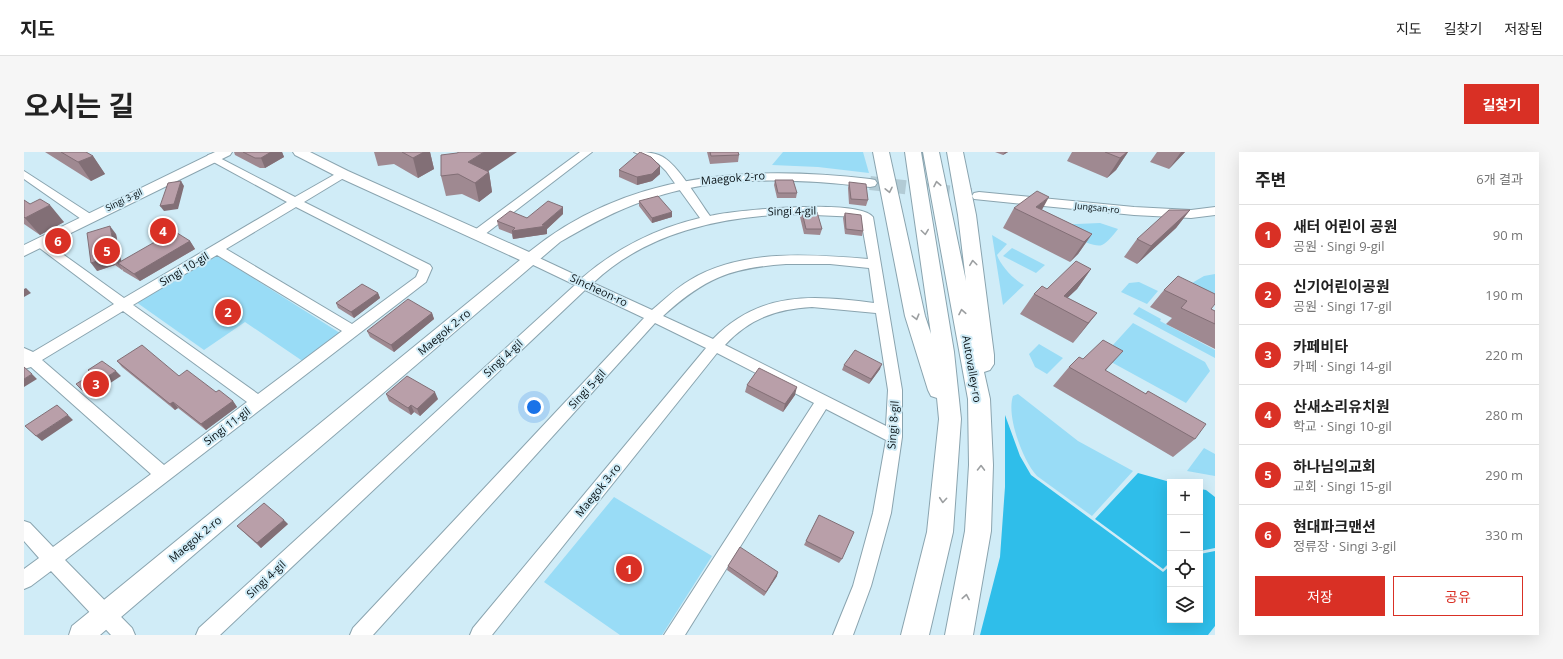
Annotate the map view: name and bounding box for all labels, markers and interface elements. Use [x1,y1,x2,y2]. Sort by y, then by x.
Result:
text: 지도 [20,16,55,42]
text: 지도 [1396,19,1422,38]
text: 길찾기 [1444,19,1482,38]
text: 저장됨 [1504,19,1543,38]
button: 길찾기 [1464,84,1539,124]
text: 오시는 길 [24,86,134,124]
street label: Maegok 2-ro [700,167,766,188]
text: 주변 [1255,168,1286,191]
text: 6개 결과 [1476,170,1523,188]
one-way arrow [933,181,942,187]
street label: Singi 3-gil [103,185,144,214]
one-way arrow [885,187,893,193]
street label: Jungsan-ro [1073,199,1120,216]
street label: Singi 4-gil [768,203,816,218]
pin: 4 [150,216,176,246]
text: 새터 어린이 공원 [1293,216,1397,236]
pin: 6 [45,226,71,256]
text: 1 [1264,226,1272,244]
text: 90 m [1493,226,1523,244]
one-way arrow [920,229,929,235]
pin: 5 [94,236,120,266]
text: 공원 · Singi 9-gil [1293,237,1384,255]
street label: Singi 10-gil [156,248,211,289]
one-way arrow [969,260,978,266]
street label: Sincheon-ro [568,270,631,310]
text: 신기어린이공원 [1293,276,1390,296]
text: 2 [1264,286,1272,304]
text: 190 m [1485,286,1523,304]
pin: 2 [215,297,241,327]
text: 공원 · Singi 17-gil [1293,297,1392,315]
street label: Maegok 2-ro [414,305,473,358]
one-way arrow [958,309,966,315]
one-way arrow [911,314,920,321]
street label: Autovalley-ro [959,334,986,404]
street label: Singi 4-gil [480,336,526,380]
text: 카페비타 [1293,336,1348,356]
text: 3 [1264,346,1272,364]
text: 220 m [1485,346,1523,364]
text: 카페 · Singi 14-gil [1293,357,1392,375]
street label: Singi 5-gil [565,366,609,412]
pin: 3 [83,369,109,399]
text: 산새소리유치원 [1293,396,1390,416]
your location [524,397,544,417]
street label: Singi 8-gil [883,400,902,450]
street label: Singi 11-gil [200,403,253,448]
text: 4 [1264,406,1272,424]
text: 280 m [1485,406,1523,424]
text: 학교 · Singi 10-gil [1293,417,1392,435]
text: 하나님의교회 [1293,456,1376,476]
street label: Maegok 3-ro [572,460,624,519]
one-way arrow [977,465,985,471]
text: 5 [1264,466,1272,484]
text: 290 m [1485,466,1523,484]
text: 교회 · Singi 15-gil [1293,477,1392,495]
map controls [1167,479,1203,623]
button: + [1167,479,1203,515]
one-way arrow [938,497,947,503]
street label: Maegok 2-ro [165,512,224,565]
button: − [1167,515,1203,551]
text: 현대파크맨션 [1293,516,1376,536]
text: 6 [1264,526,1272,544]
text: 330 m [1485,526,1523,544]
text: 정류장 · Singi 3-gil [1293,537,1396,555]
button: locate [1167,551,1203,587]
pin: 1 [616,554,642,584]
street label: Singi 4-gil [243,557,289,601]
button: 저장 [1255,576,1385,616]
button: 공유 [1393,576,1523,616]
button: layers [1167,587,1203,623]
one-way arrow [961,594,970,600]

